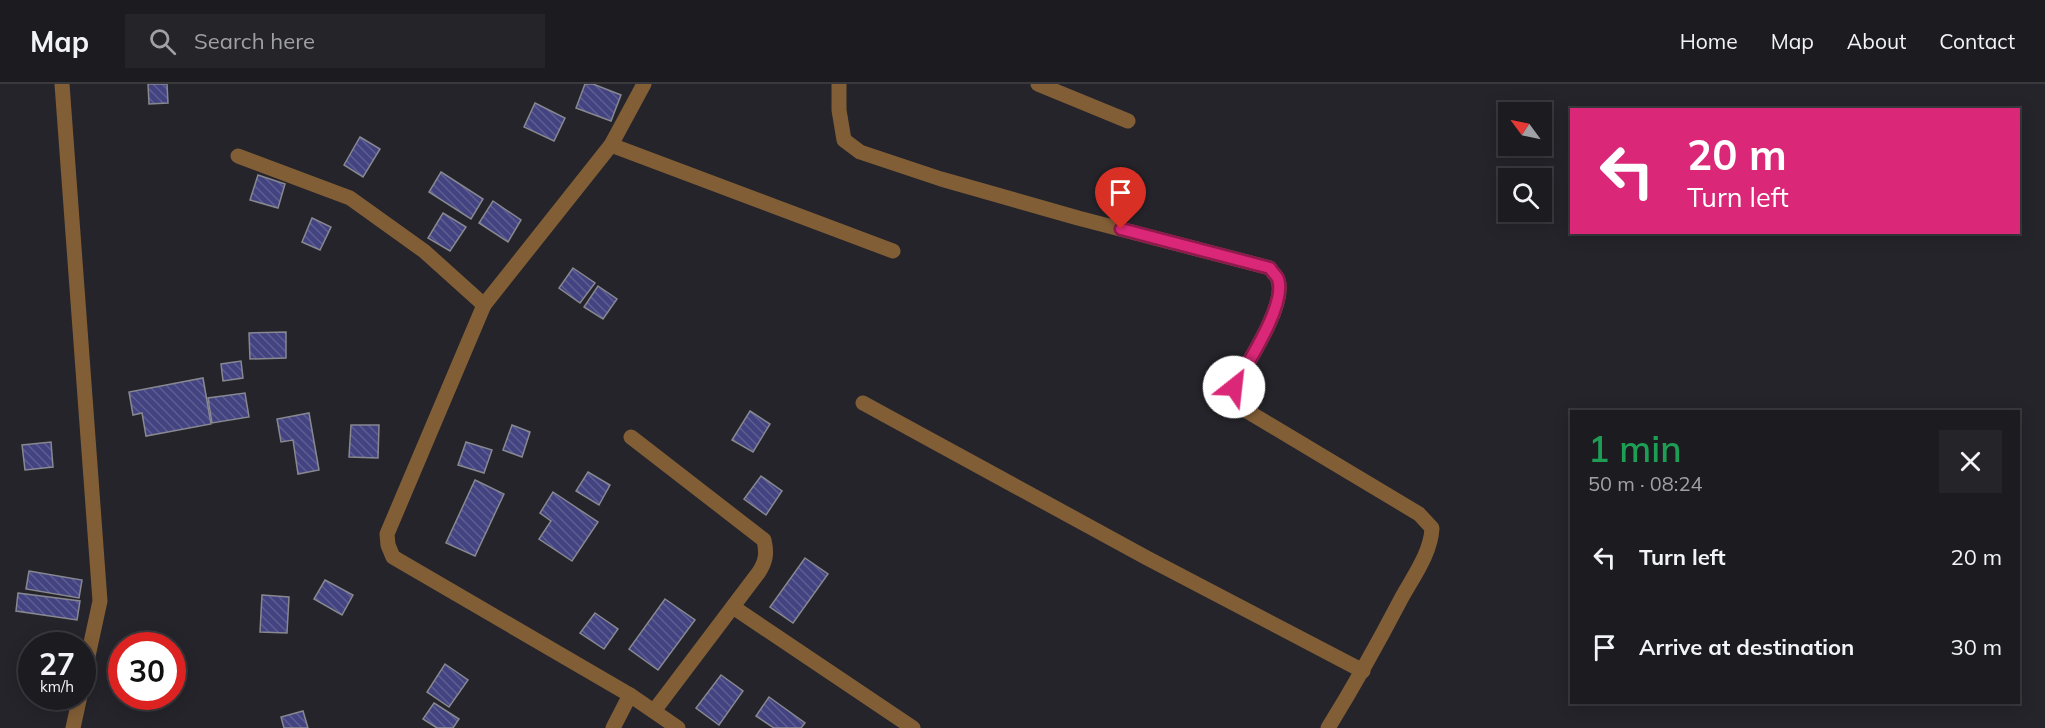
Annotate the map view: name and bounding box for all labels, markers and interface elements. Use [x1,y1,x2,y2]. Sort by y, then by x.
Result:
search box [125,14,545,68]
text: Map [30,24,89,59]
icon: search [146,25,179,58]
text: Search here [194,27,315,55]
text: Home [1680,28,1738,54]
text: Map [1771,28,1814,54]
text: About [1847,28,1906,54]
text: Contact [1939,28,2015,54]
north arrow [1498,102,1552,156]
map controls [1498,102,1552,222]
text: 20 m [1687,128,1787,181]
icon: left [1588,132,1666,210]
pin [1095,167,1146,229]
button: search [1498,168,1552,222]
icon: arrive [1104,176,1137,209]
text: Turn left [1687,180,1789,214]
position arrow [1202,355,1266,419]
text: 1 min [1588,426,1682,471]
button: close [1939,430,2002,493]
text: 50 m · 08:24 [1588,471,1702,496]
icon: left [1588,541,1621,574]
text: Turn left [1639,543,1726,571]
text: 20 m [1951,543,2002,571]
icon: arrive [1588,631,1621,664]
speed limit sign: 30 [108,632,186,710]
text: Arrive at destination [1639,633,1854,661]
text: 30 m [1951,633,2002,661]
text: 27 [39,645,75,683]
text: km/h [40,677,74,696]

